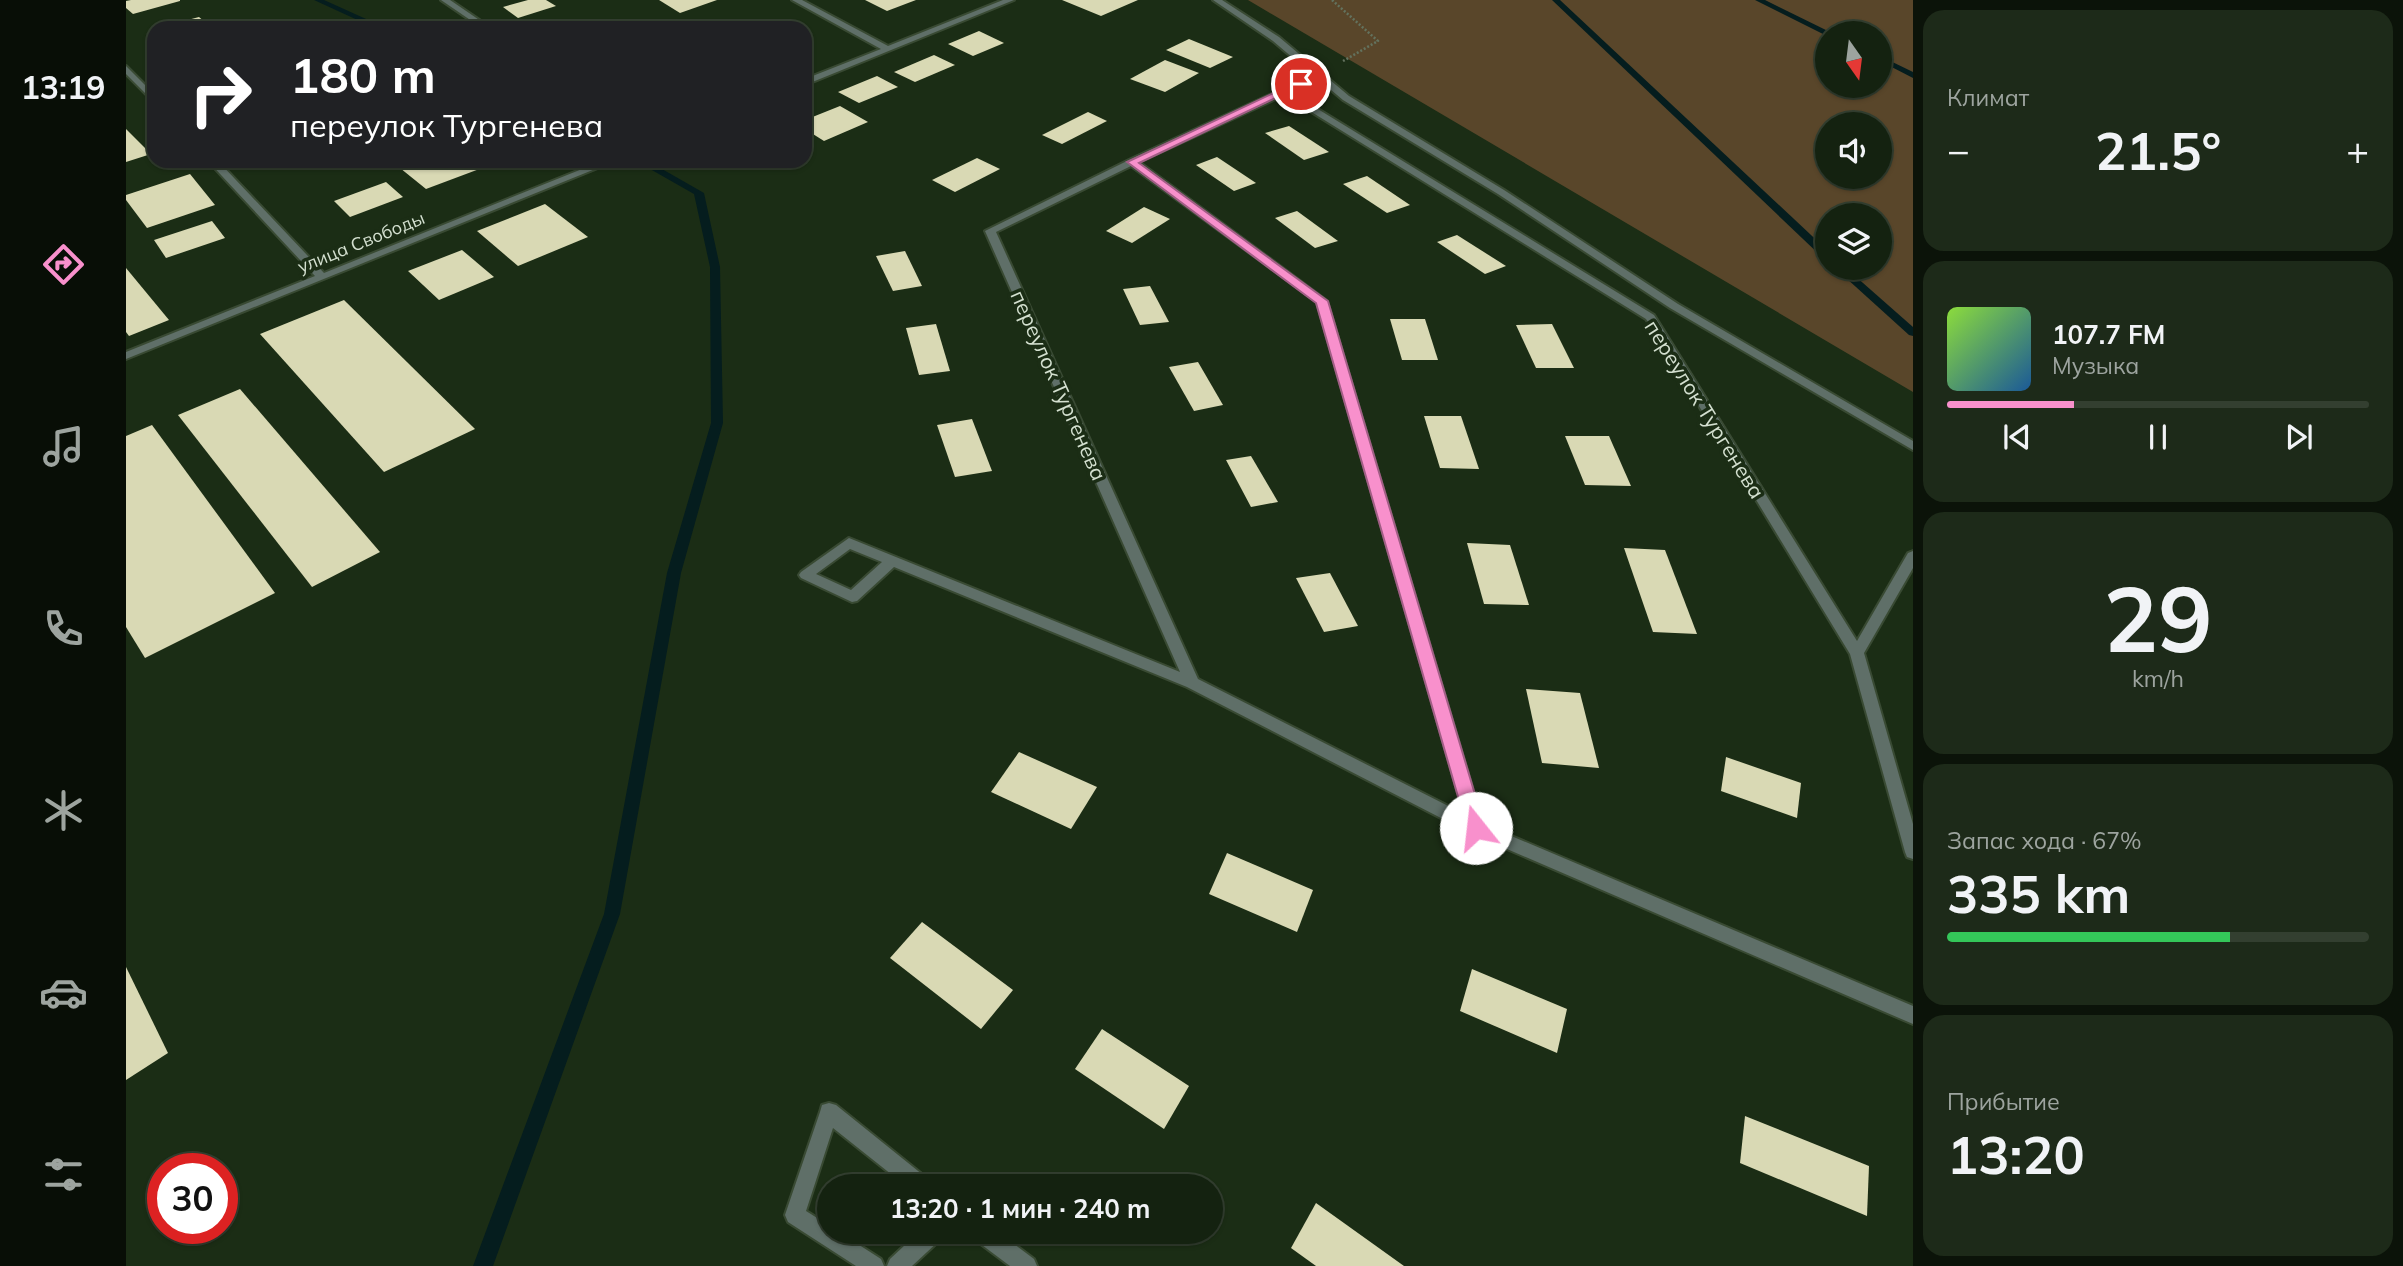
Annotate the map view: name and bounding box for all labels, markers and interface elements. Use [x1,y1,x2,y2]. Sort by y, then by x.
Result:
north arrow [1815,21,1892,98]
map controls [1815,21,1892,280]
text: 180 m [290,44,436,105]
icon: right [175,49,266,140]
pin [1271,54,1331,114]
icon: arrive [1282,65,1320,103]
text: 13:19 [21,67,105,107]
text: Климат [1947,83,2029,112]
text: переулок Тургенева [290,105,603,145]
button: sound [1815,112,1892,189]
text: 21.5° [2095,118,2221,183]
text: − [1947,126,1970,174]
text: + [2346,126,2369,174]
button: layers [1815,203,1892,280]
street label: улица Свободы [294,206,428,278]
icon: directions [39,240,88,289]
street label: переулок Тургенева [1005,286,1113,484]
street label: переулок Тургенева [1640,315,1770,503]
text: 107.7 FM [2052,318,2165,351]
text: Музыка [2052,351,2139,380]
icon: previous [1998,418,2036,456]
icon: pause [2139,418,2177,456]
icon: next [2280,418,2318,456]
icon: music [39,422,88,471]
text: 29 [2103,561,2213,675]
icon: phone [39,604,88,653]
text: km/h [2132,664,2184,693]
icon: climate [39,786,88,835]
position arrow [1439,791,1513,865]
text: Запас хода · 67% [1947,826,2142,855]
text: 335 km [1947,861,2130,926]
icon: car [39,968,88,1017]
text: Прибытие [1947,1087,2060,1116]
text: 13:20 [1947,1122,2085,1187]
icon: filters [39,1150,88,1199]
speed limit sign: 30 [147,1153,238,1244]
text: 13:20 · 1 мин · 240 m [890,1192,1150,1225]

